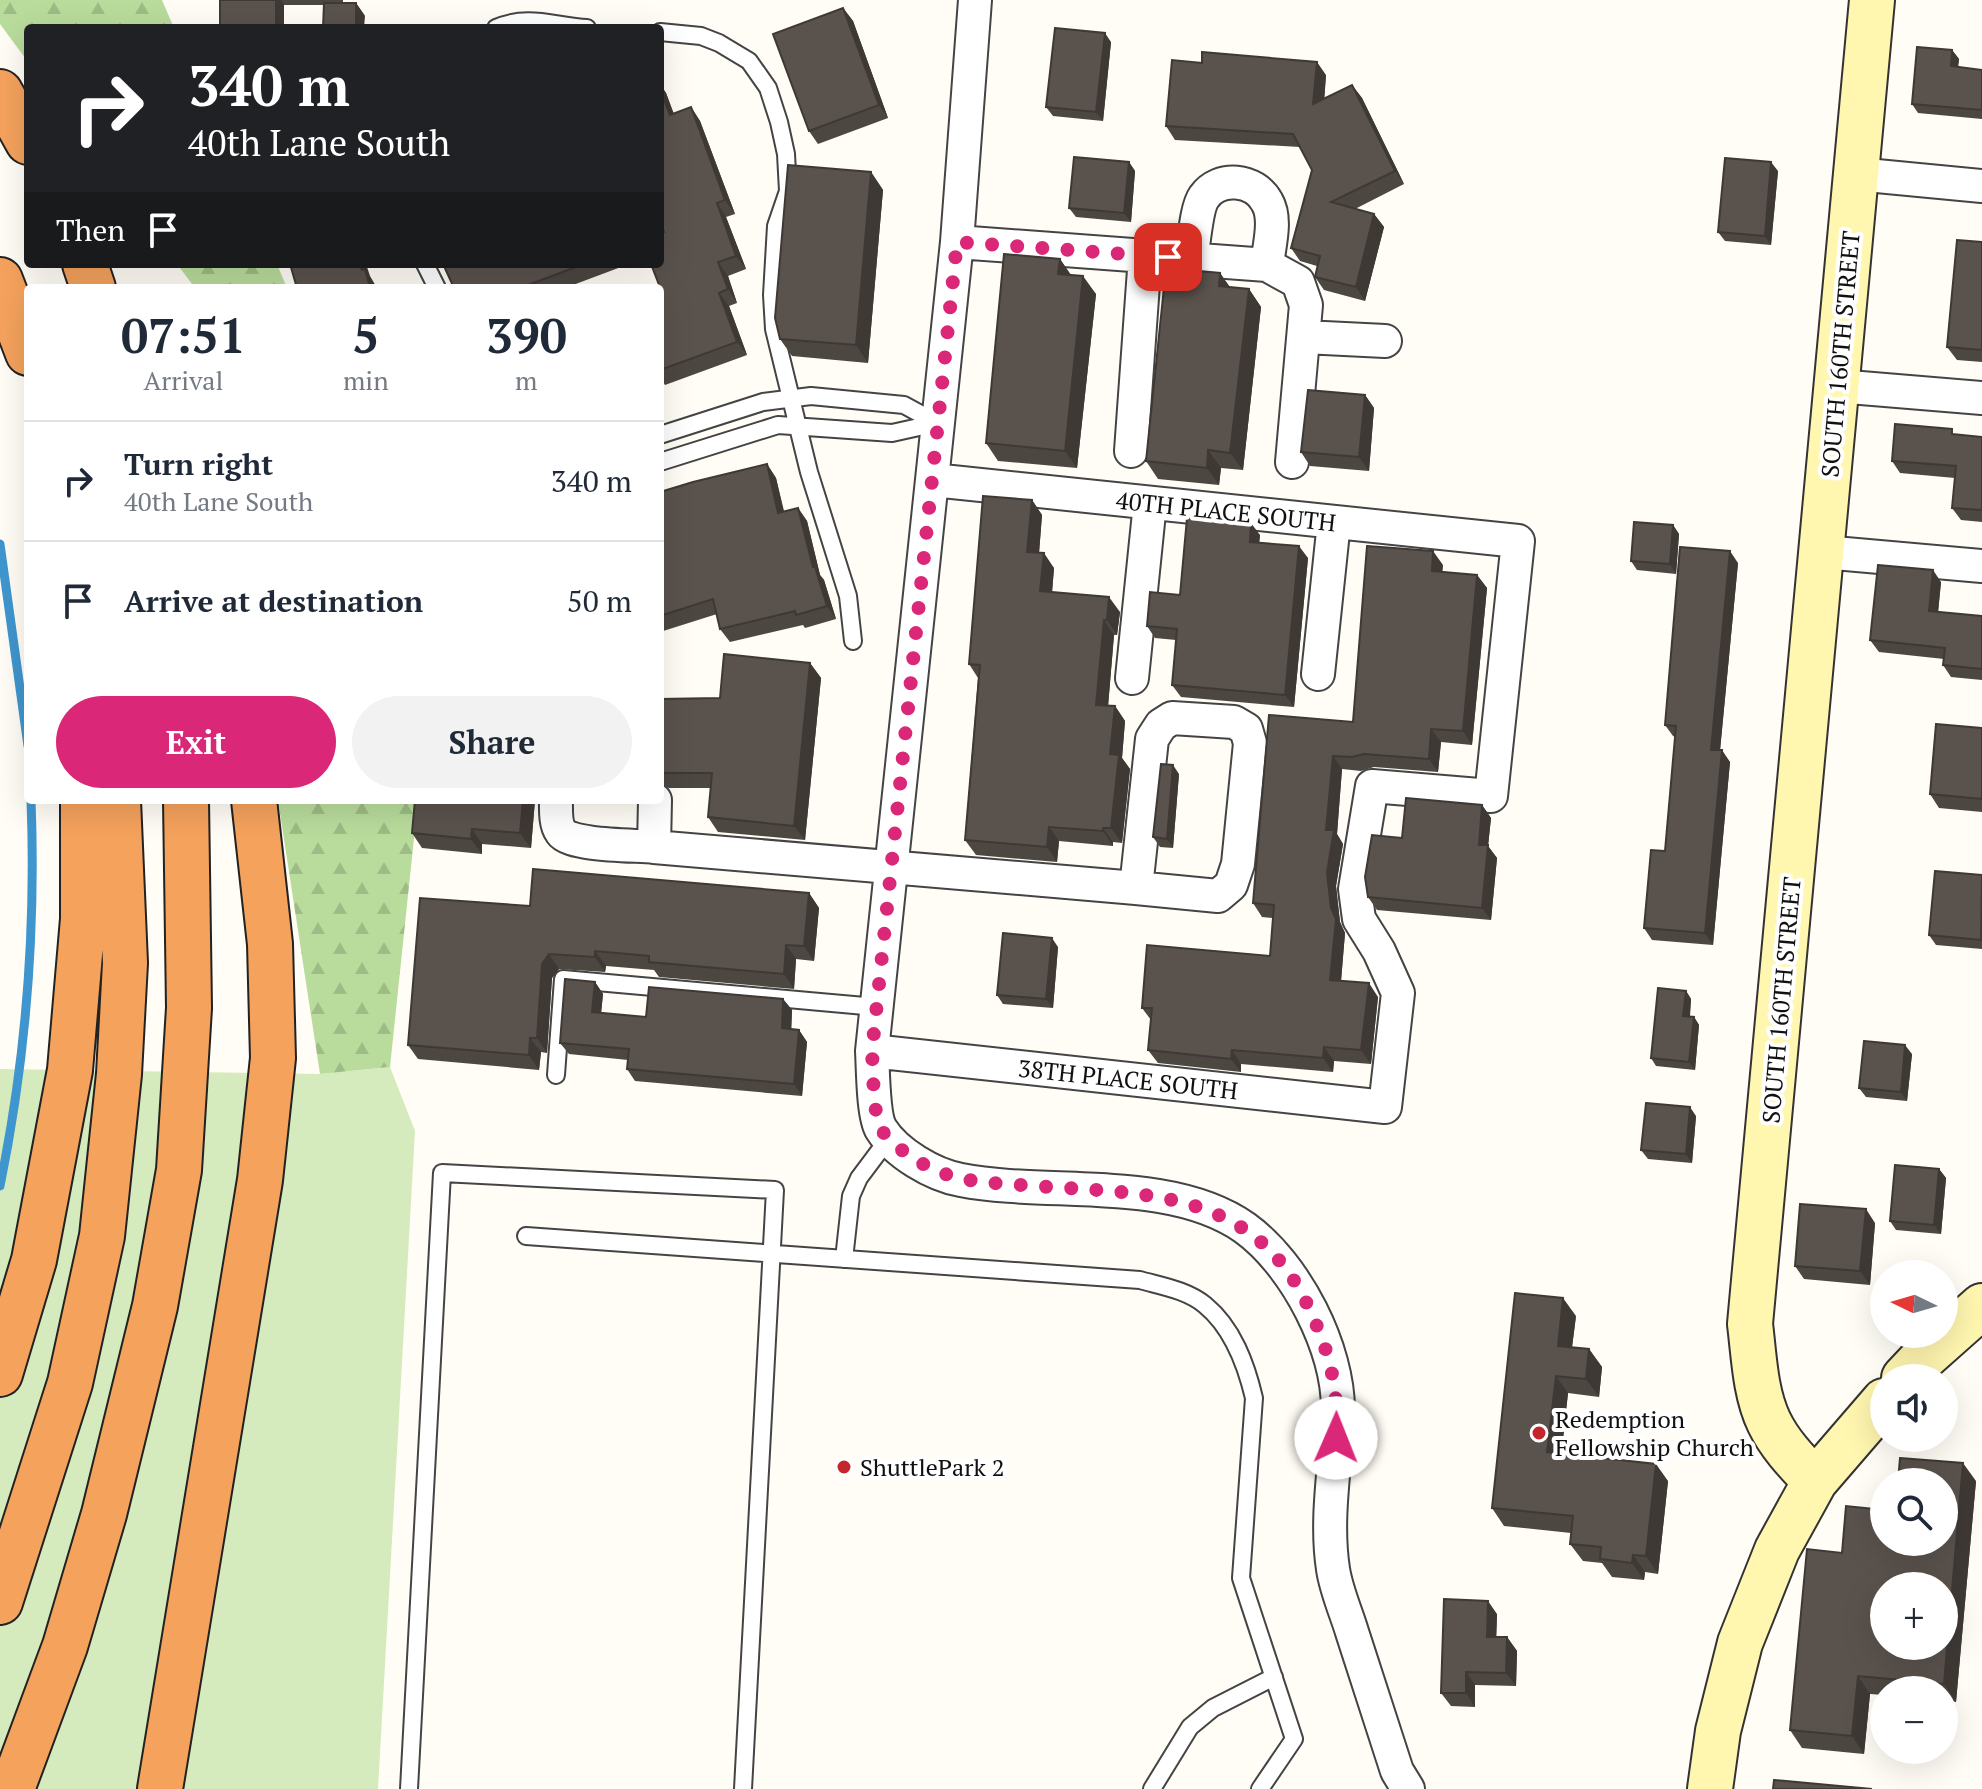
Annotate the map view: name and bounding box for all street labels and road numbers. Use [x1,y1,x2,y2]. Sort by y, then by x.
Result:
street label: SOUTH 160TH STREET [1813,229,1867,479]
street label: 40TH PLACE SOUTH [1115,484,1337,538]
street label: SOUTH 160TH STREET [1754,875,1808,1125]
street label: 38TH PLACE SOUTH [1017,1052,1239,1106]

